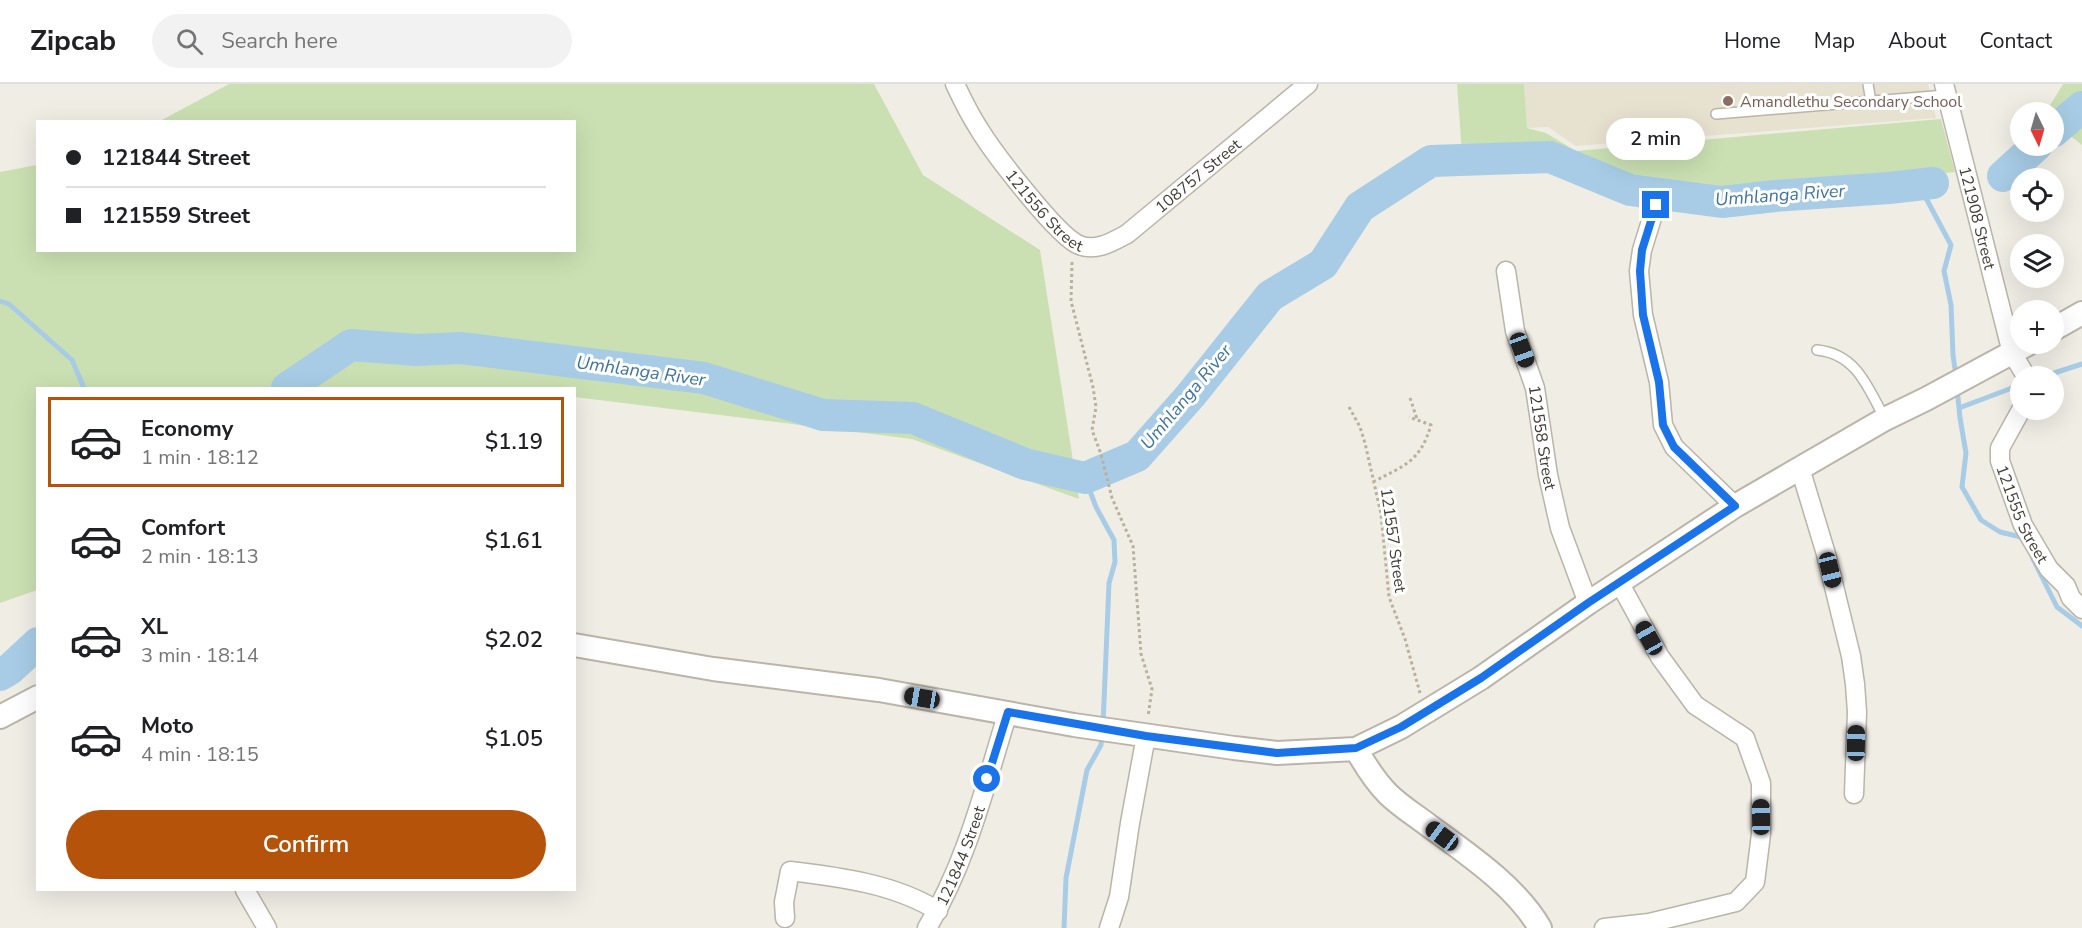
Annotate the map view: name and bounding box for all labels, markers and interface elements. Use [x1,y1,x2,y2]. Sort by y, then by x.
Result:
search box [152,14,572,68]
text: Zipcab [30,22,116,60]
icon: search [173,25,206,58]
text: Search here [221,26,338,56]
text: Home [1724,27,1781,55]
text: Map [1814,27,1855,55]
text: About [1888,27,1946,55]
text: Contact [1979,27,2052,55]
place label: Amandlethu Secondary School [1740,91,1962,113]
marker: Amandlethu Secondary School [1721,94,1735,108]
north arrow [2010,102,2064,156]
map controls [2010,102,2064,420]
callout: 2 min [1606,118,1706,160]
text: 2 min [1630,125,1681,152]
street label: 108757 Street [1151,134,1246,218]
text: 121844 Street [102,143,250,173]
street label: 121908 Street [1953,164,2001,272]
street label: 121556 Street [1000,165,1086,258]
button: locate [2010,168,2064,222]
water label: Umhlanga River [1714,178,1846,212]
route end [1642,191,1669,218]
text: 121559 Street [102,201,250,231]
button: layers [2010,234,2064,288]
button: + [2010,300,2064,354]
car [1507,330,1537,370]
water label: Umhlanga River [1135,339,1237,454]
water label: Umhlanga River [575,350,708,392]
button: − [2010,366,2064,420]
street label: 121558 Street [1523,384,1561,492]
text: Economy [141,414,233,444]
icon: car [69,415,123,469]
text: $1.19 [485,427,543,457]
text: 1 min · 18:12 [141,444,259,471]
street label: 121555 Street [1990,462,2053,568]
street label: 121557 Street [1375,486,1411,594]
text: Comfort [141,513,225,543]
icon: car [69,514,123,568]
text: $1.61 [485,526,543,556]
text: 2 min · 18:13 [141,543,259,570]
car [1817,550,1843,590]
text: XL [141,612,168,642]
icon: car [69,613,123,667]
car [1632,618,1666,658]
text: $2.02 [485,625,543,655]
text: 3 min · 18:14 [141,642,259,669]
car [903,686,941,710]
text: Moto [141,711,194,741]
icon: car [69,712,123,766]
text: $1.05 [485,724,543,754]
car [1847,725,1865,761]
text: 4 min · 18:15 [141,741,259,768]
route start [973,765,1000,792]
car [1752,799,1770,835]
street label: 121844 Street [931,803,991,910]
button: Confirm [66,810,546,879]
car [1422,818,1462,854]

